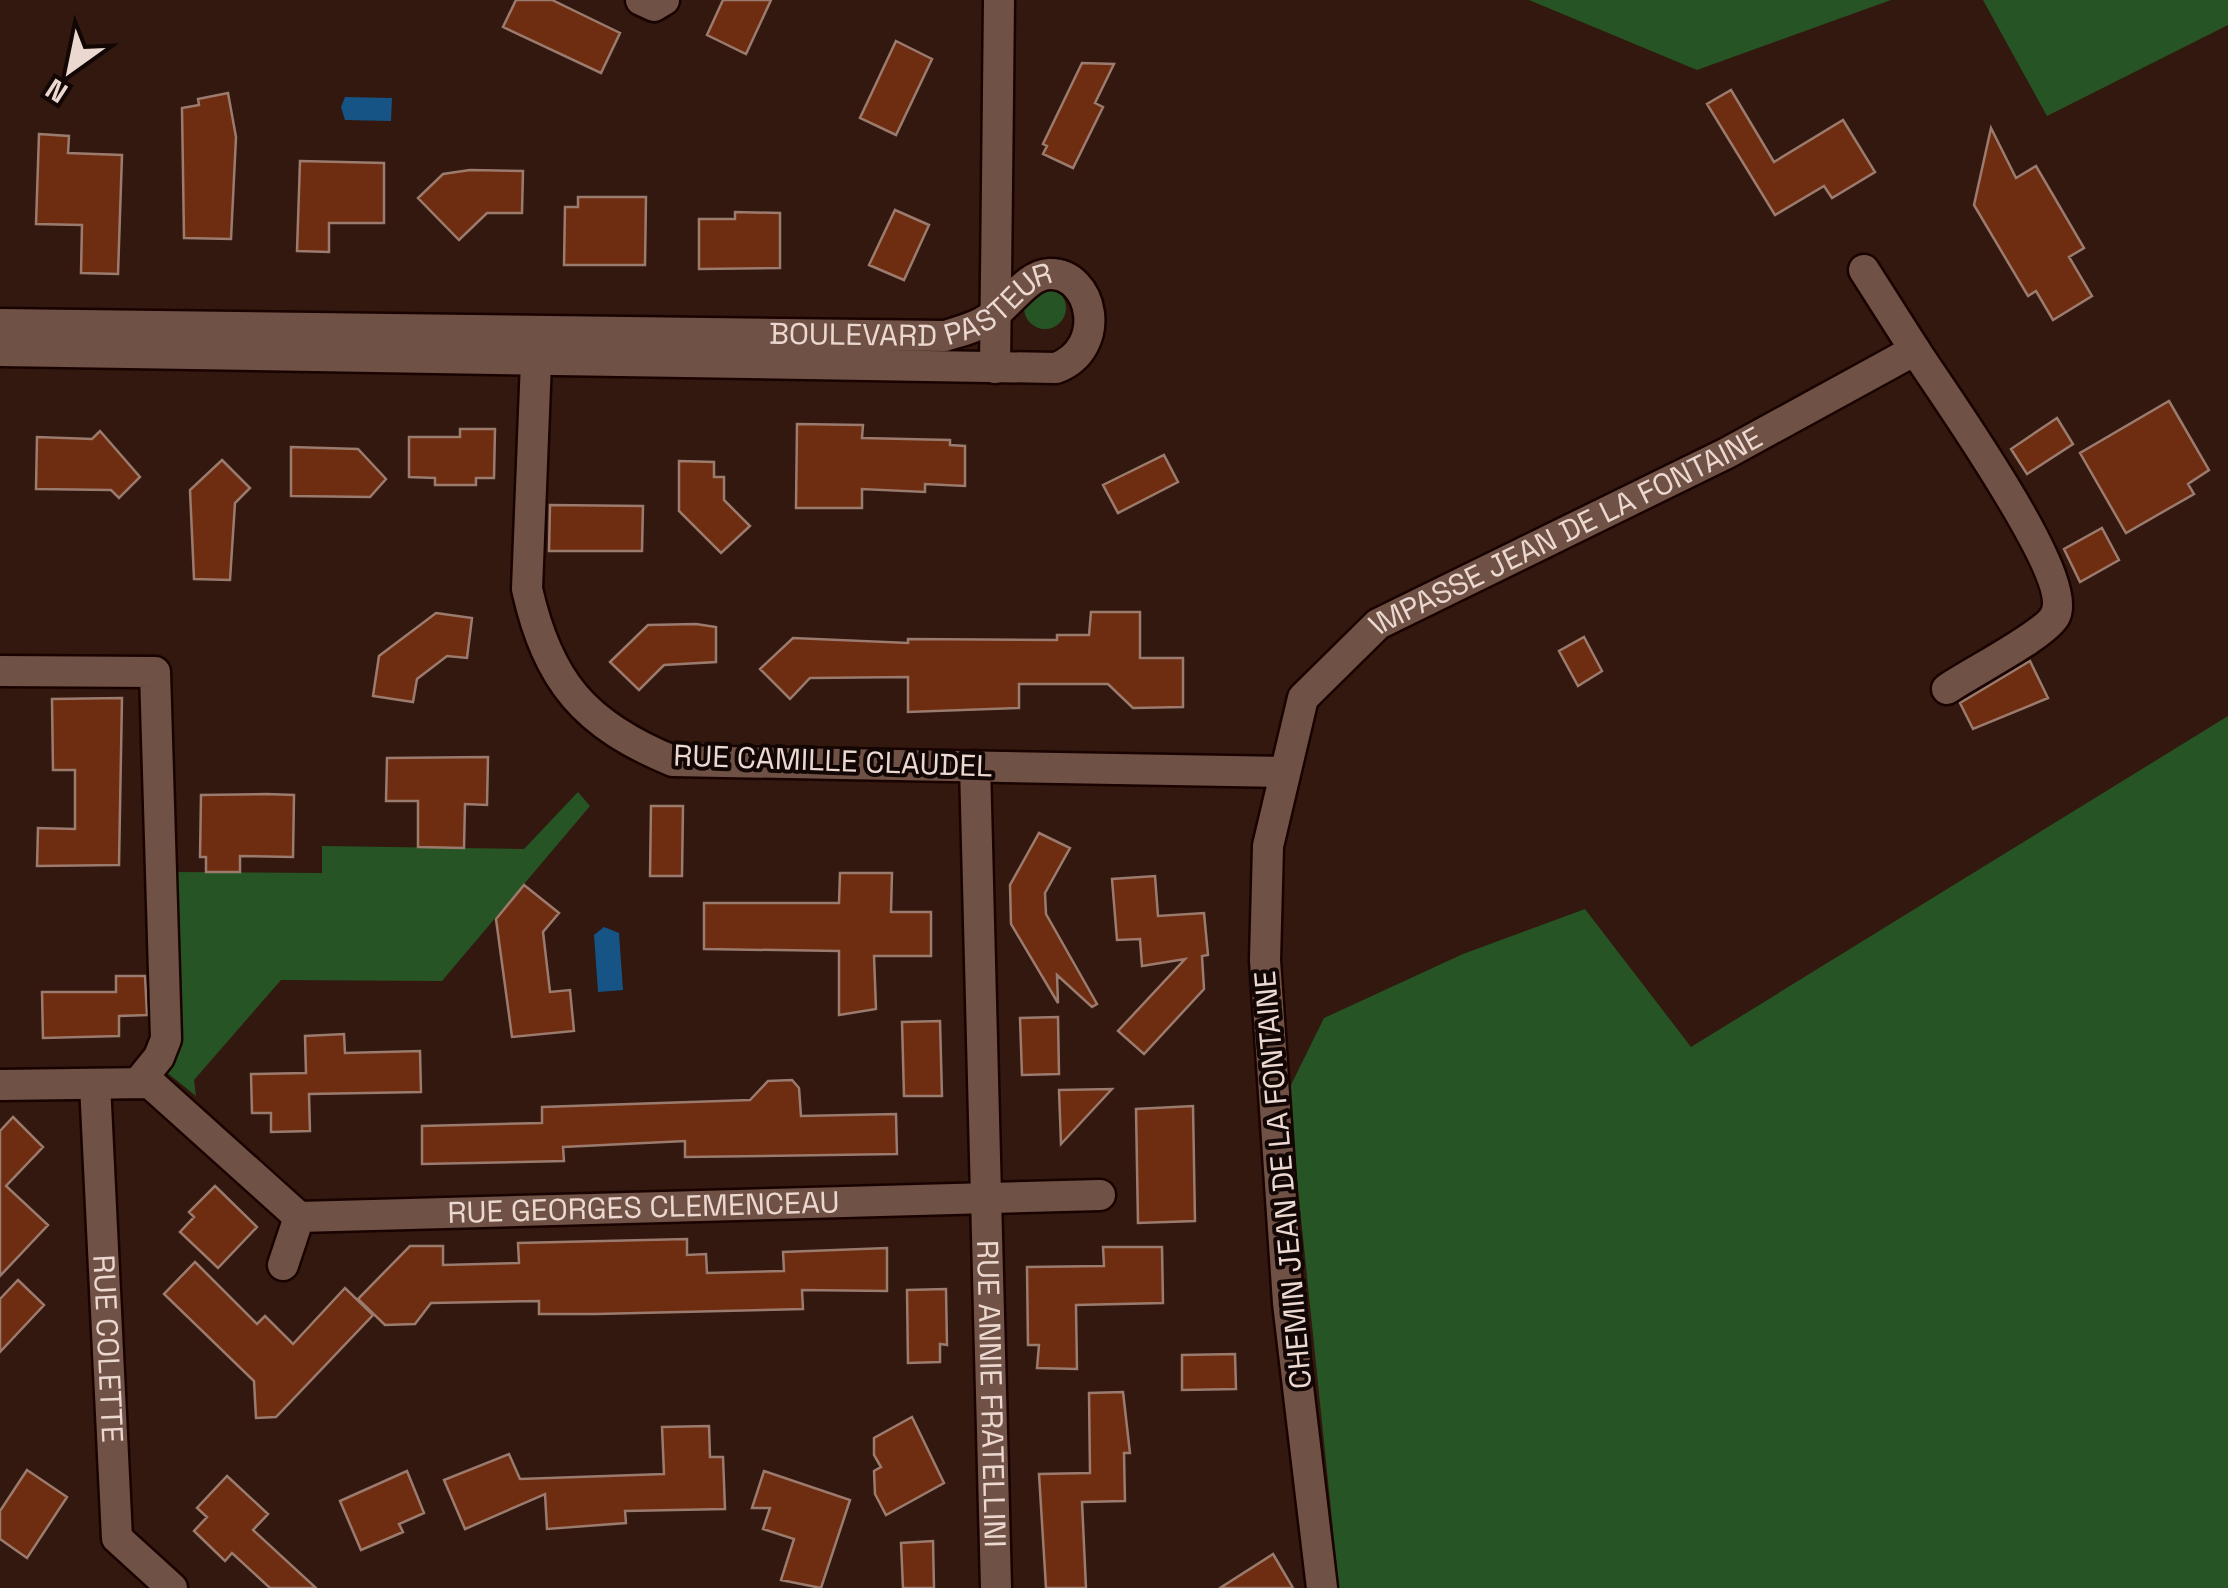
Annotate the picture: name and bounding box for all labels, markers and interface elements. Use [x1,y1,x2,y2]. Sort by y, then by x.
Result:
north arrow [20,20,120,120]
text: N [39,71,74,111]
street label: BOULEVARD PASTEUR [769,253,1057,355]
street label: IMPASSE JEAN DE LA FONTAINE [1359,417,1769,642]
street label: RUE CAMILLE CLAUDEL [673,735,993,786]
street label: CHEMIN JEAN DE LA FONTAINE [1245,969,1320,1391]
street label: RUE GEORGES CLEMENCEAU [447,1182,840,1232]
street label: RUE ANNIE FRATELLINI [968,1240,1015,1548]
street label: RUE COLETTE [84,1254,132,1444]

